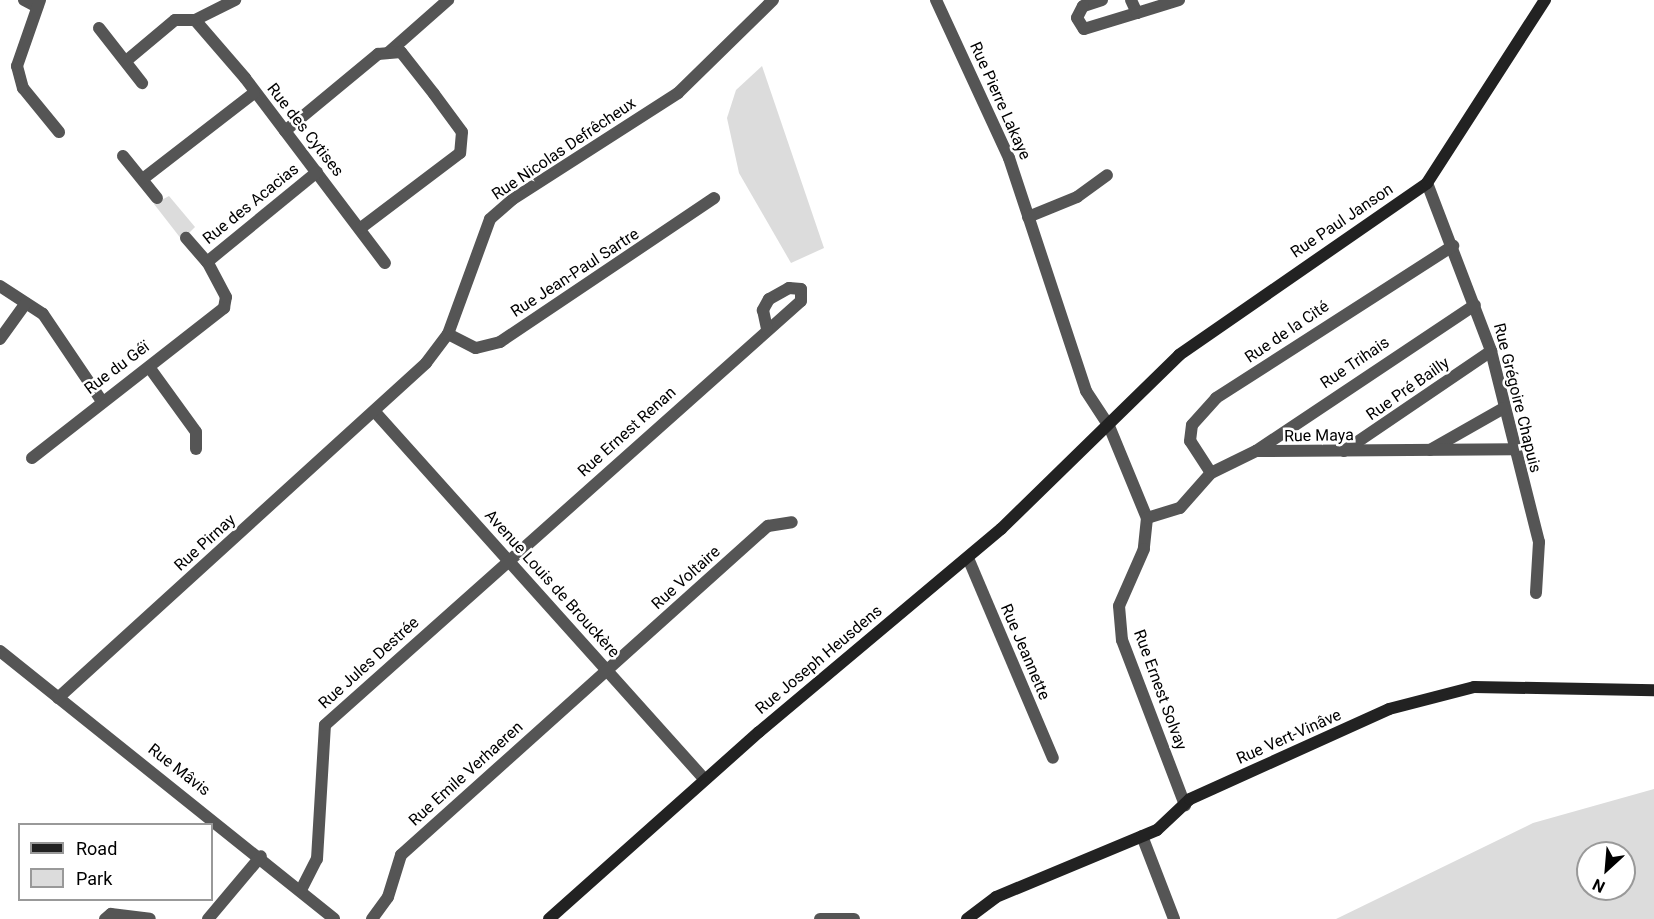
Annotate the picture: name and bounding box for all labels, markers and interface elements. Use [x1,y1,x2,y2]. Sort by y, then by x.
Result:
street label: Rue Pierre Lakaye [965,39,1035,163]
street label: Rue des Cytises [263,80,347,180]
street label: Rue Nicolas Defrêcheux [488,94,640,204]
street label: Rue des Acacias [199,160,303,248]
street label: Rue Paul Janson [1287,180,1397,262]
street label: Rue Jean-Paul Sartre [507,224,643,322]
street label: Rue de la Cité [1241,297,1333,367]
street label: Rue Grégoire Chapuis [1489,321,1545,475]
street label: Rue Trihais [1317,333,1393,393]
street label: Rue du Géï [81,337,153,399]
street label: Rue Pré Bailly [1363,353,1453,425]
street label: Rue Ernest Renan [574,383,680,481]
street label: Rue Maya [1284,426,1354,446]
street label: Avenue Louis de Brouckère [481,506,623,662]
street label: Rue Pirnay [171,511,239,575]
street label: Rue Voltaire [648,542,724,614]
street label: Rue Joseph Heusdens [752,601,886,719]
street label: Rue Jeannette [996,601,1054,703]
street label: Rue Jules Destrée [315,613,423,713]
street label: Rue Ernest Solvay [1129,627,1191,753]
street label: Rue Vert-Vinâve [1234,705,1344,769]
street label: Rue Emile Verhaeren [405,718,527,830]
street label: Rue Mâvis [144,740,214,800]
legend [18,823,213,901]
text: Road [76,838,117,859]
north arrow [1576,841,1636,901]
text: Park [76,868,112,889]
text: N [1590,875,1608,897]

